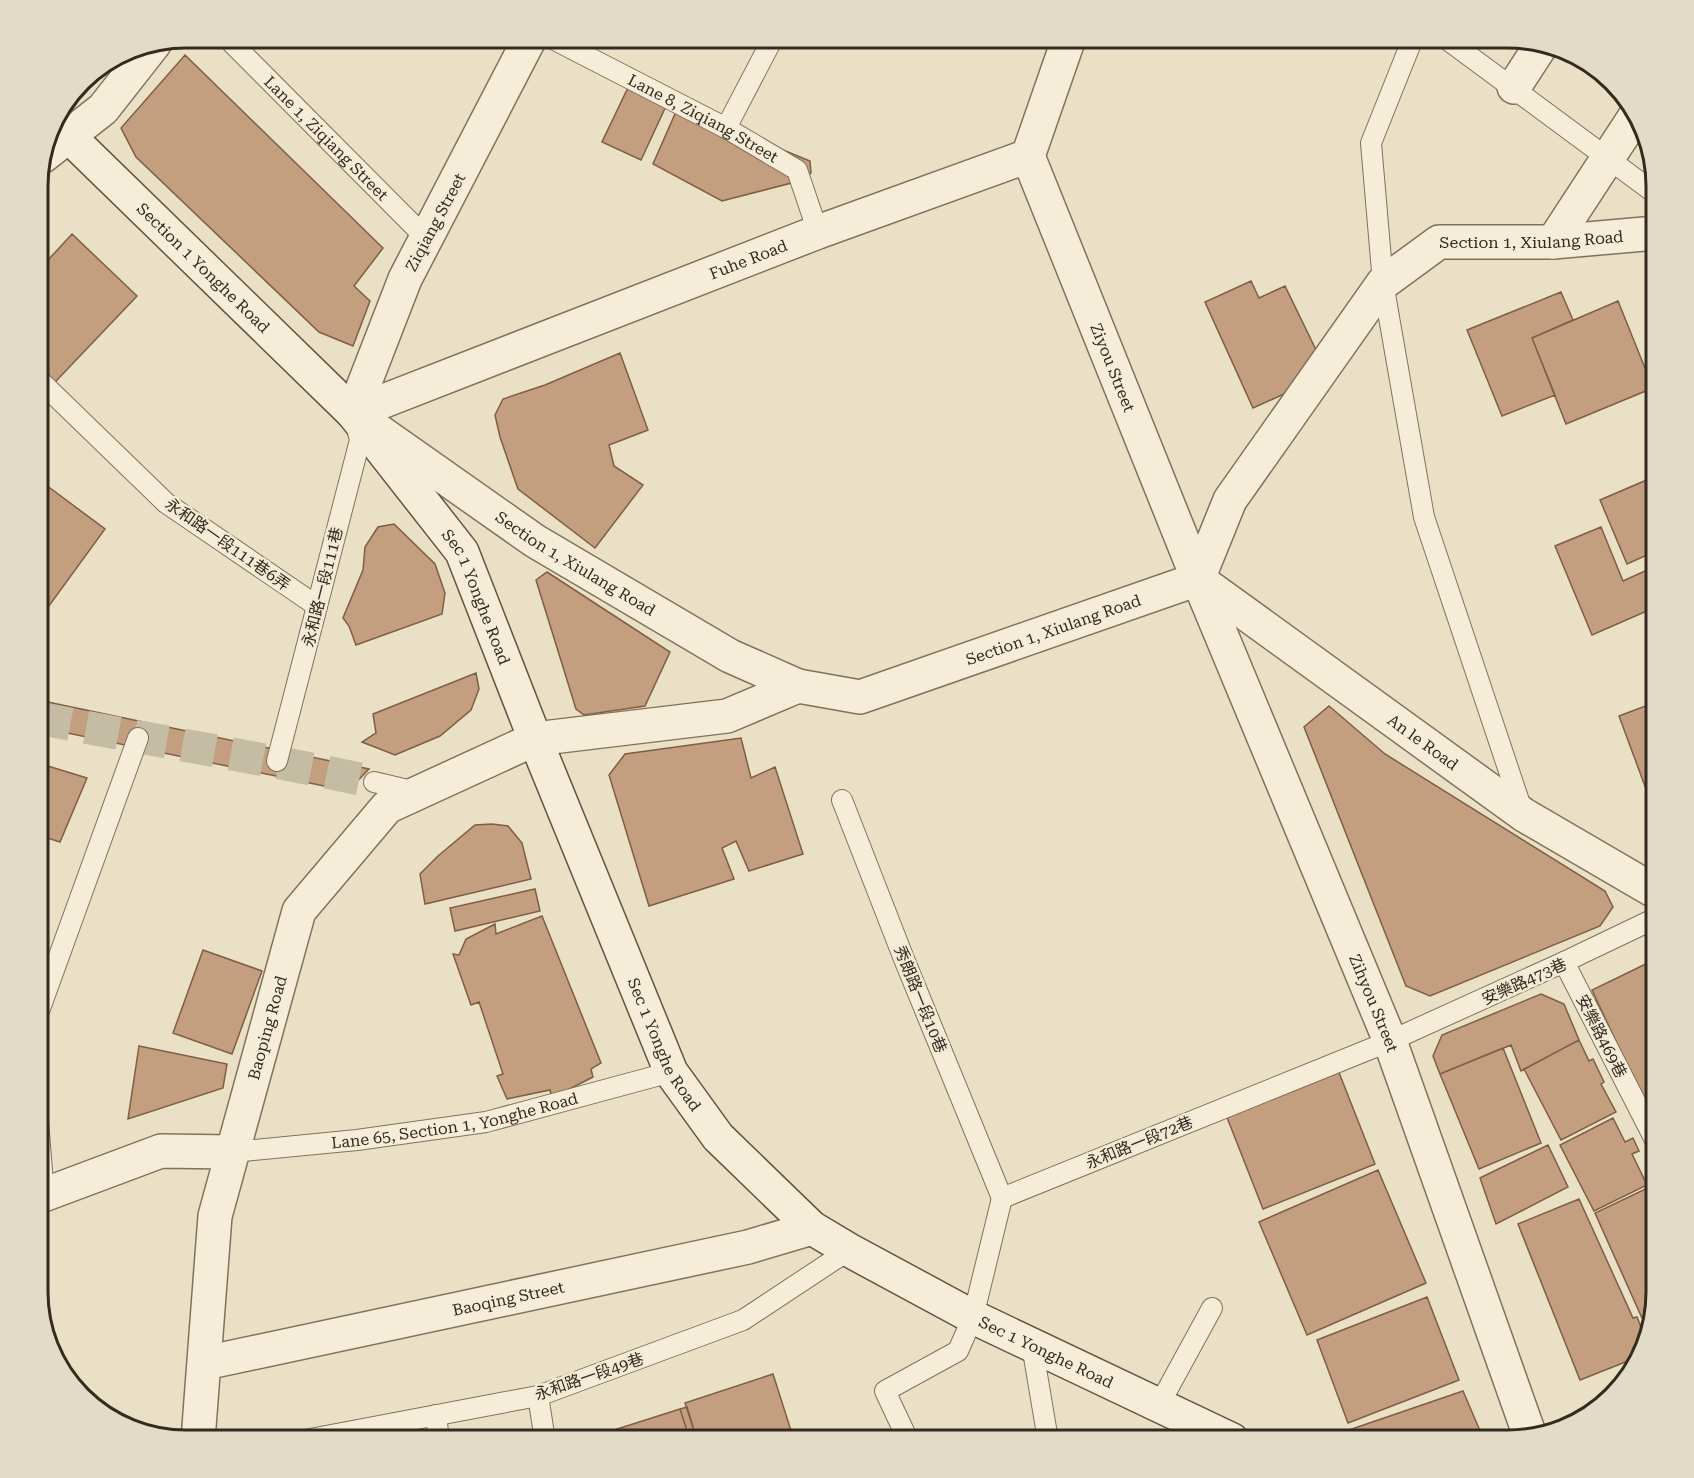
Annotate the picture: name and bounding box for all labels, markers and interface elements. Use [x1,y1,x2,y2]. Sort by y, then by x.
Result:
street label: Lane 8, Ziqiang Street [625,70,782,167]
street label: Lane 1, Ziqiang Street [260,72,392,205]
street label: Ziqiang Street [402,170,469,275]
street label: Section 1 Yonghe Road [133,199,274,337]
street label: Section 1, Xiulang Road [1439,227,1624,252]
street label: Fuhe Road [707,236,790,283]
street label: Ziyou Street [1086,321,1139,415]
street label: 永和路一段111巷6弄 [162,494,294,595]
street label: Section 1, Xiulang Road [492,507,659,620]
street label: 永和路一段111巷 [298,525,347,649]
street label: Sec 1 Yonghe Road [438,525,514,667]
street label: Section 1, Xiulang Road [963,591,1143,669]
street label: An le Road [1384,710,1462,774]
street label: 秀朗路一段10巷 [890,943,951,1056]
street label: Zihyou Street [1345,951,1402,1055]
street label: 安樂路473巷 [1479,954,1570,1009]
street label: Baoping Road [244,974,291,1082]
street label: Sec 1 Yonghe Road [624,975,705,1115]
street label: 安樂路469巷 [1572,991,1631,1081]
street label: Lane 65, Section 1, Yonghe Road [330,1089,580,1152]
street label: 永和路一段72巷 [1083,1112,1196,1173]
street label: Baoqing Street [451,1278,566,1320]
street label: Sec 1 Yonghe Road [976,1312,1116,1392]
street label: 永和路一段49巷 [532,1349,646,1404]

